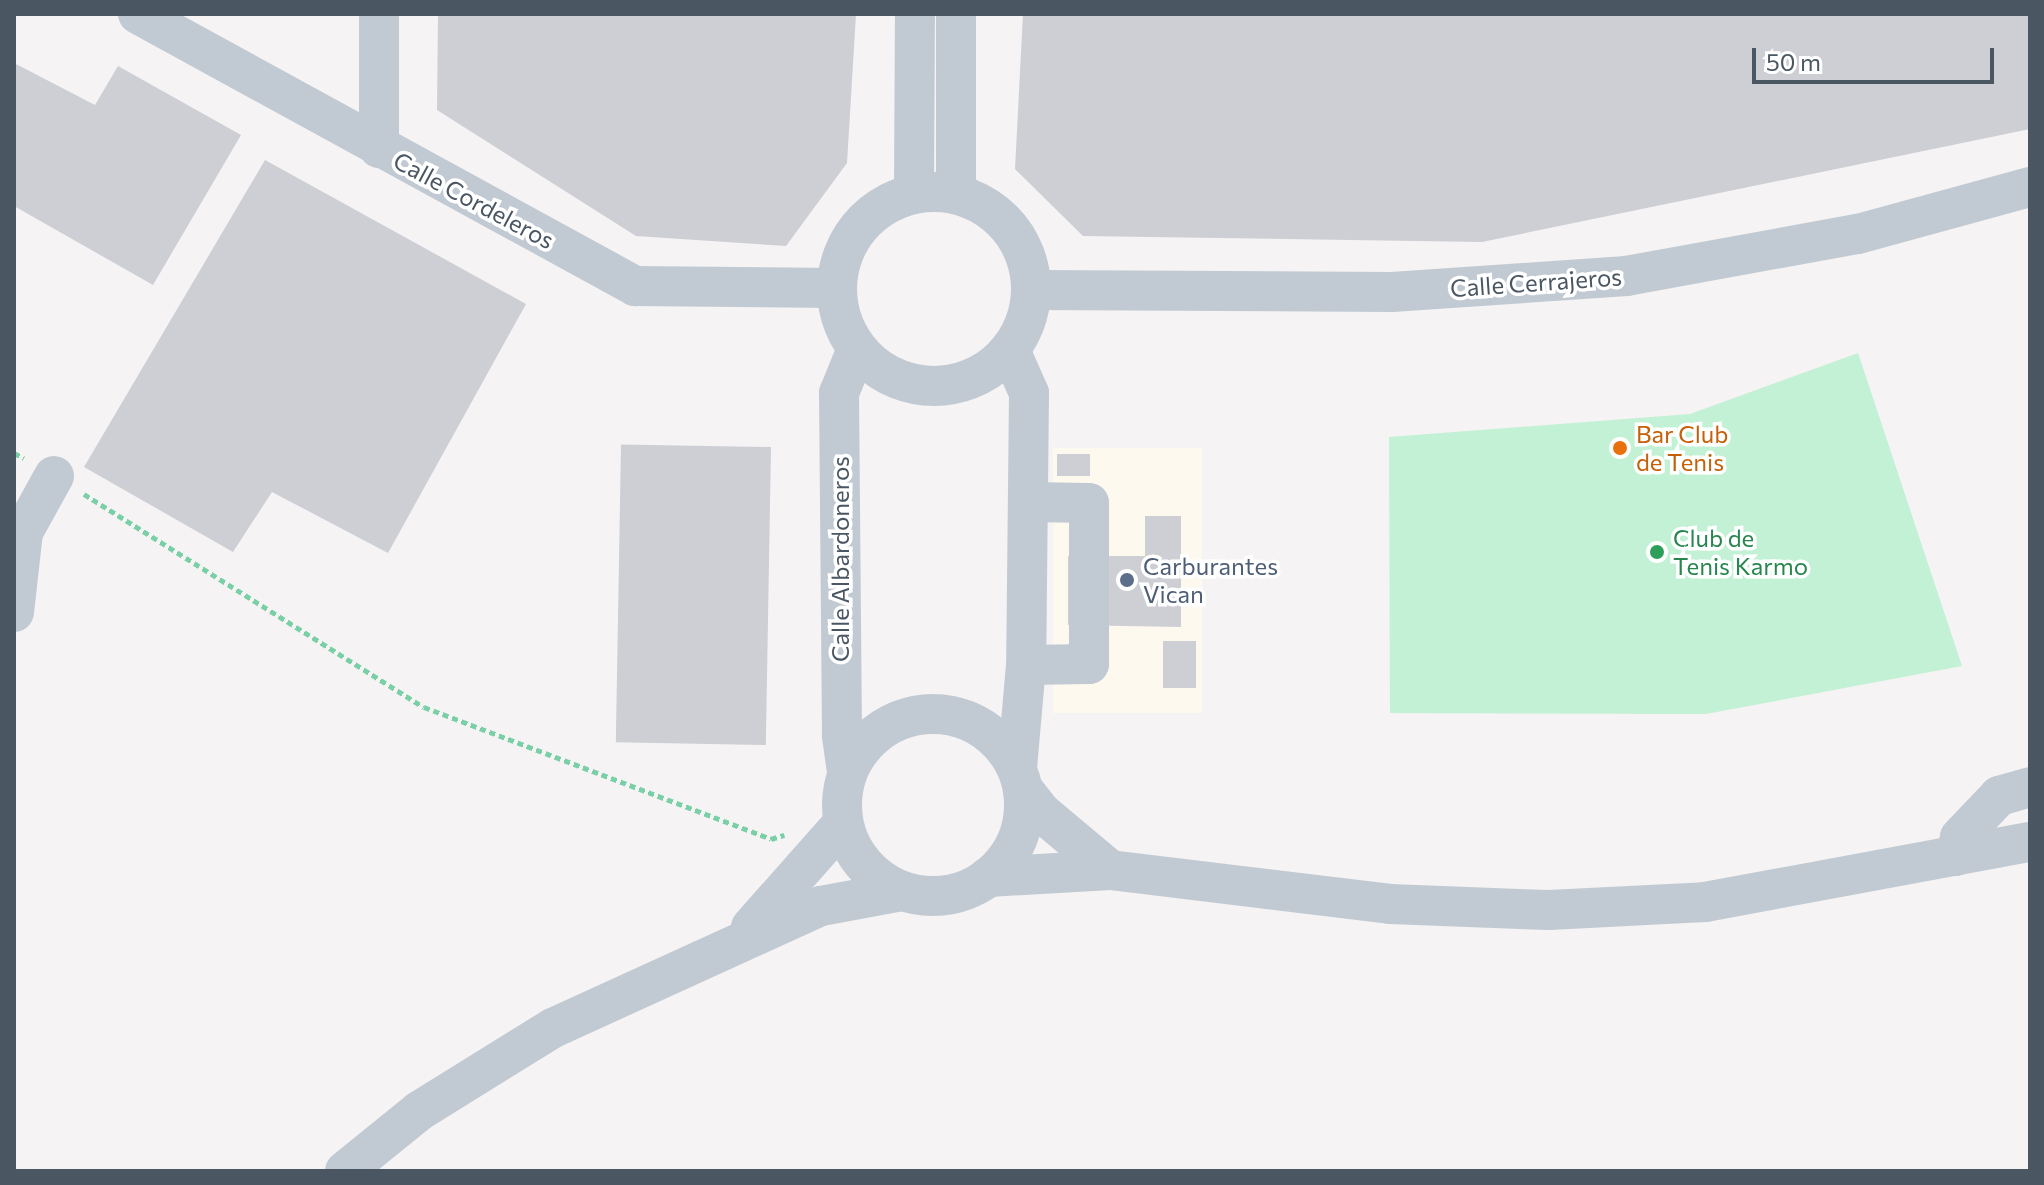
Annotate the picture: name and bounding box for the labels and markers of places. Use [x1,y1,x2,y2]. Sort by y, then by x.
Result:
place label: Bar Club de Tenis [1636,420,1728,476]
marker: Bar Club de Tenis [1611,439,1629,457]
place label: Club de Tenis Karmo [1673,524,1808,580]
marker: Club de Tenis Karmo [1648,543,1666,561]
place label: Carburantes Vican [1143,552,1278,608]
marker: Carburantes Vican [1118,571,1136,589]

